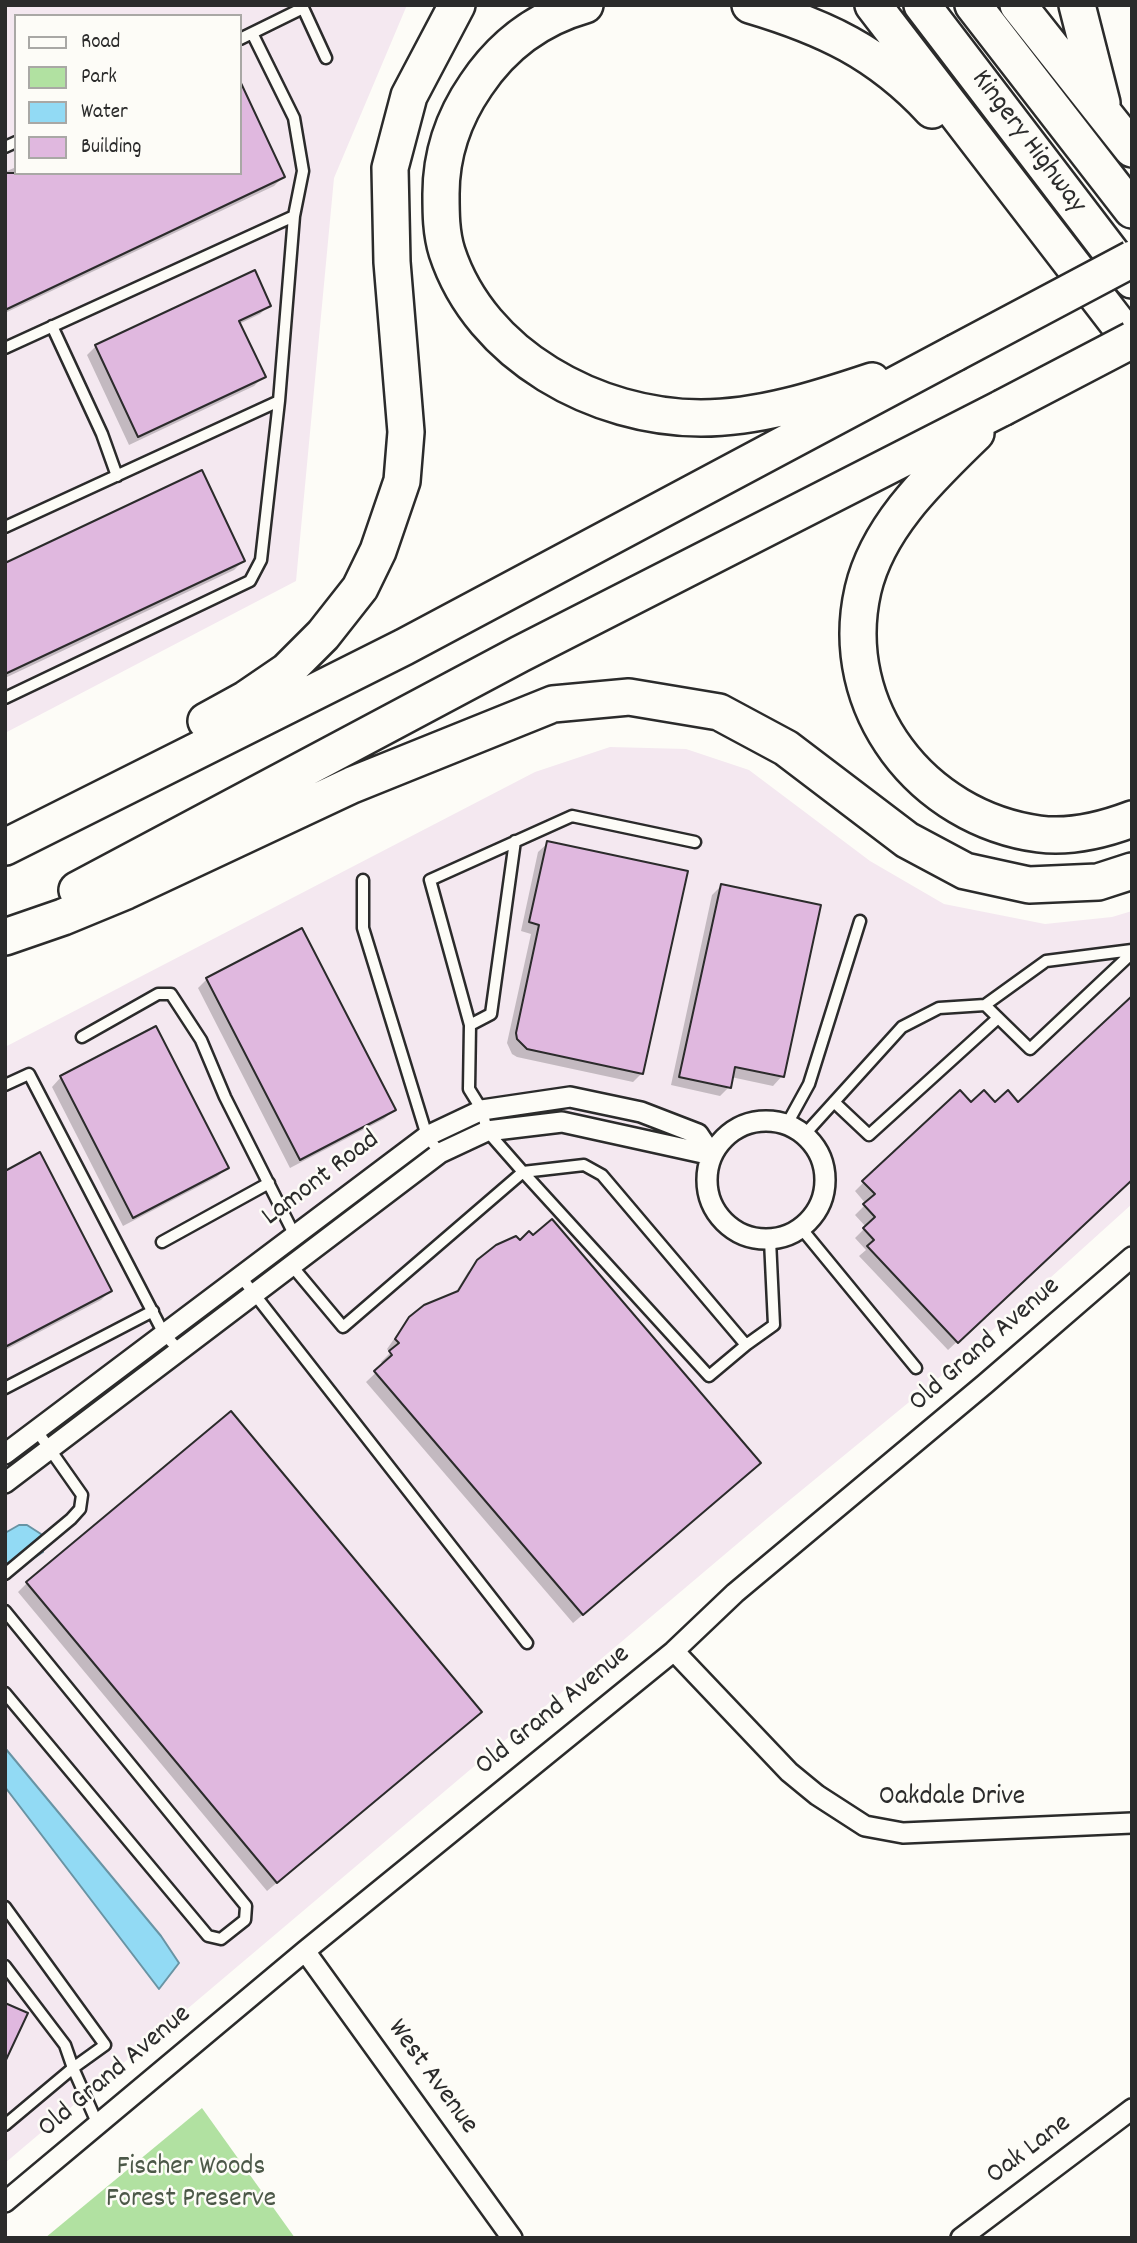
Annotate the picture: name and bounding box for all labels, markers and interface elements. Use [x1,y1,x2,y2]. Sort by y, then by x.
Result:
legend [14,14,242,175]
text: Road [81,28,120,58]
text: Park [81,63,117,93]
street label: Kingery Highway [962,65,1092,221]
text: Water [81,98,128,128]
text: Building [81,133,141,163]
street label: Lamont Road [257,1125,387,1235]
street label: Old Grand Avenue [904,1271,1068,1421]
street label: Old Grand Avenue [470,1639,638,1785]
street label: Oakdale Drive [879,1782,1025,1816]
street label: Old Grand Avenue [33,1999,199,2147]
street label: West Avenue [378,2014,484,2142]
street label: Oak Lane [981,2108,1079,2194]
park label: Fischer Woods Forest Preserve [106,2152,276,2218]

